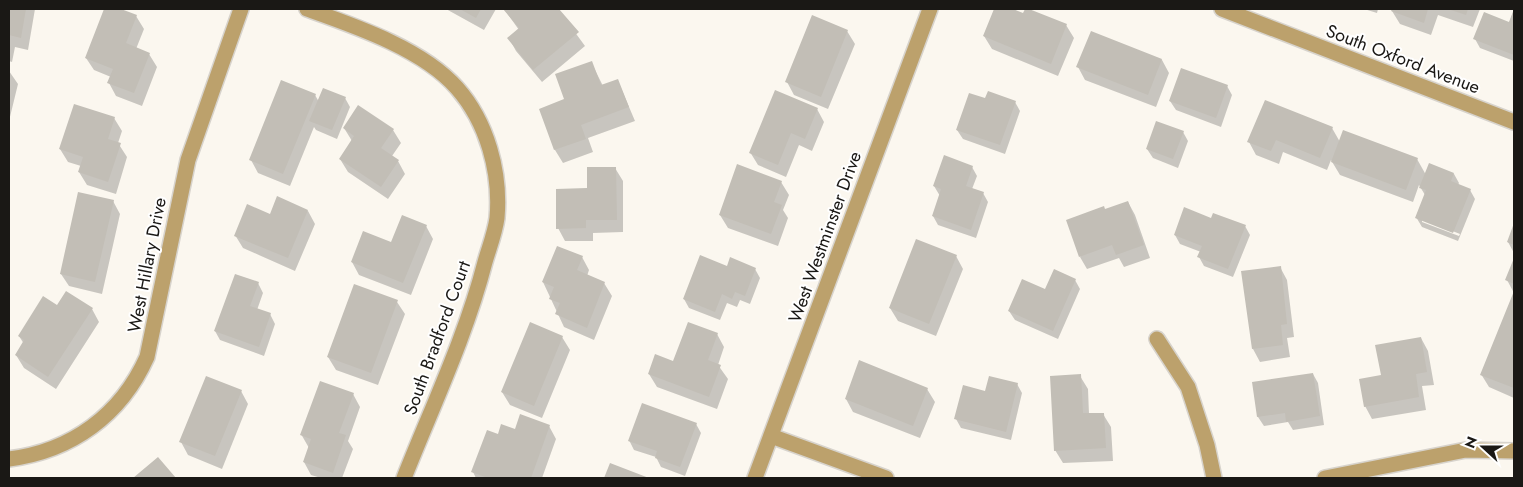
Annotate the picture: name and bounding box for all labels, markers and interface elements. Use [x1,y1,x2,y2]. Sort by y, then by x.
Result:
street label: South Oxford Avenue [1322,18,1484,100]
street label: West Westminster Drive [782,148,868,326]
street label: West Hillary Drive [121,195,173,335]
street label: South Bradford Court [397,257,477,419]
north arrow [1458,422,1508,472]
text: N [1460,434,1482,451]

